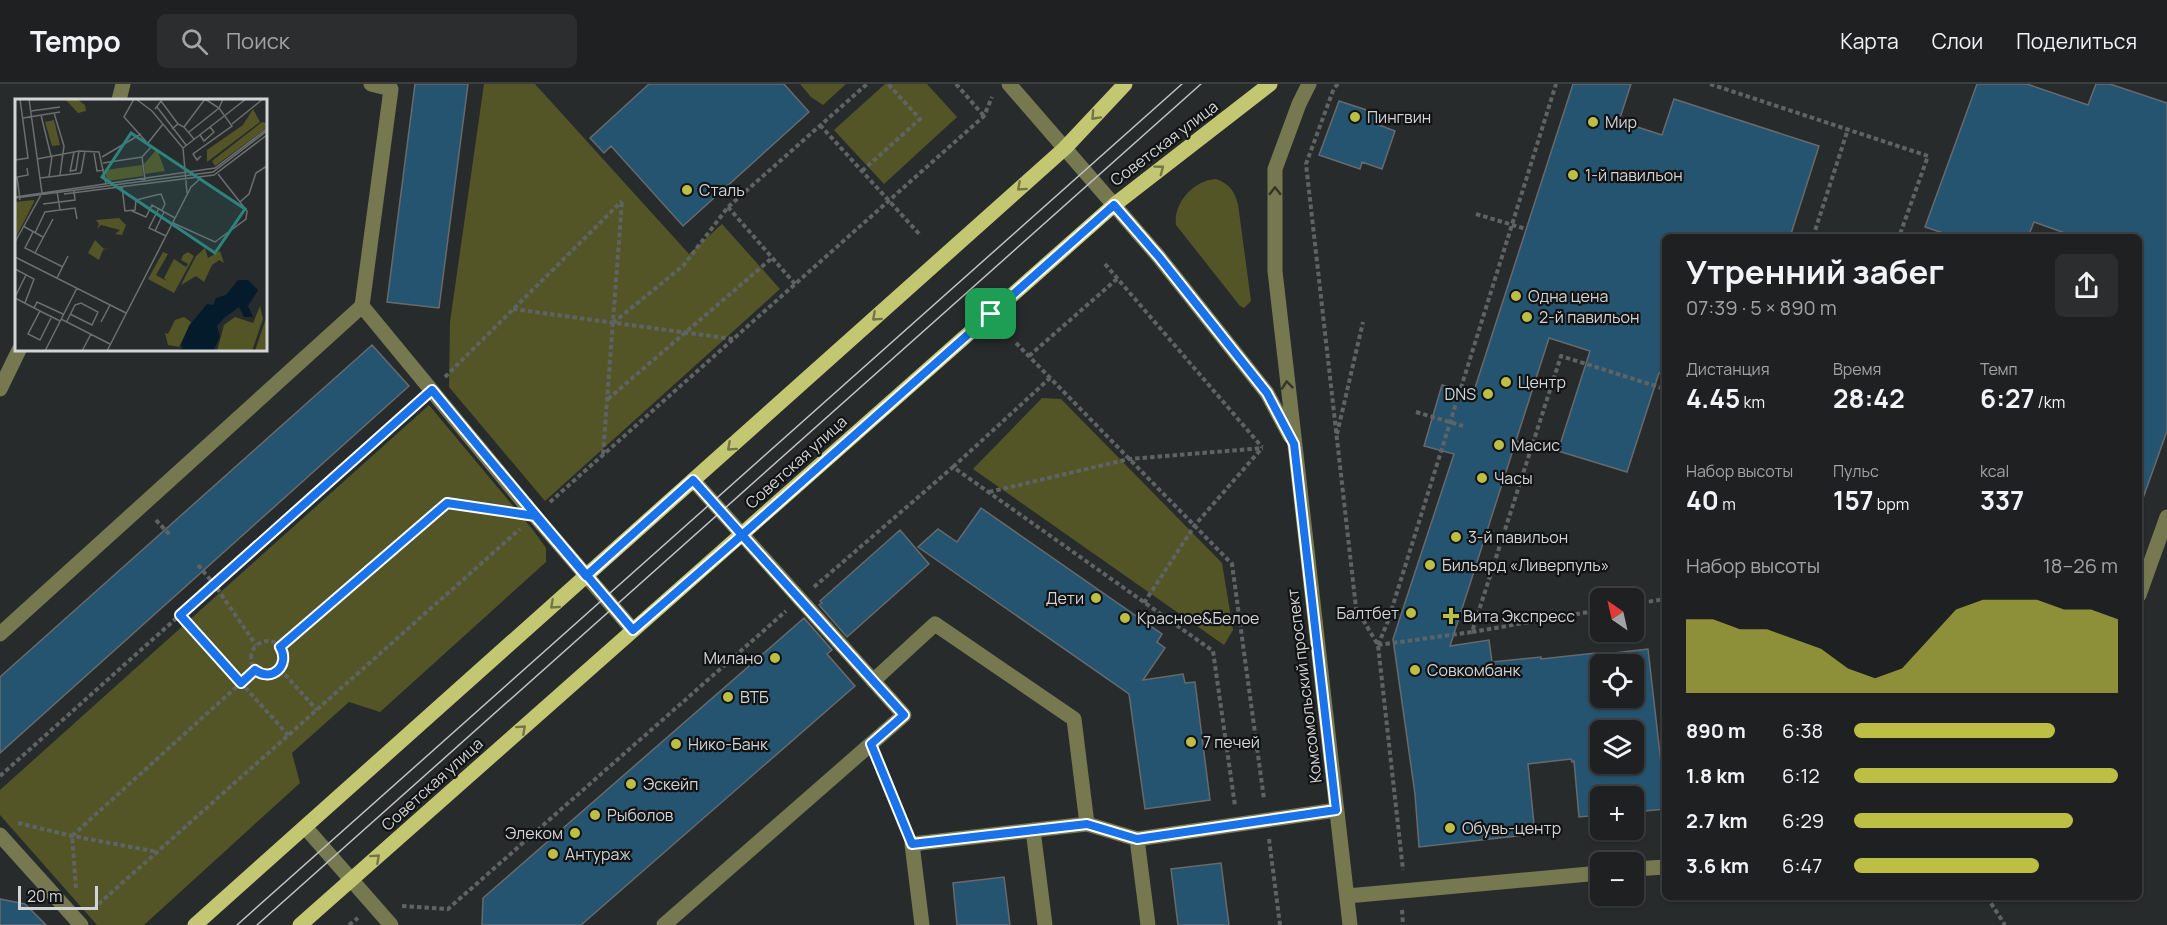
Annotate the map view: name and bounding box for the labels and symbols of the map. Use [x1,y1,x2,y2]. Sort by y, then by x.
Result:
street label: Советская улица [1106,95,1222,191]
inset map [15,99,267,351]
place label: Пингвин [1367,106,1431,128]
one-way arrow [1091,109,1102,120]
marker: Пингвин [1348,110,1362,124]
place label: Мир [1605,111,1637,133]
marker: Мир [1586,115,1600,129]
place label: 1-й павильон [1585,164,1683,186]
one-way arrow [1154,166,1165,177]
marker: 1-й павильон [1566,168,1580,182]
place label: Сталь [699,179,745,201]
one-way arrow [1018,180,1028,191]
marker: Сталь [680,183,694,197]
one-way arrow [1269,187,1281,196]
place label: Одна цена [1528,285,1608,307]
pin [965,288,1016,339]
marker: Одна цена [1509,289,1523,303]
place label: 2-й павильон [1539,306,1640,328]
one-way arrow [872,310,883,321]
marker: 2-й павильон [1520,310,1534,324]
place label: Центр [1518,371,1566,393]
marker: Центр [1499,375,1513,389]
one-way arrow [1282,381,1294,390]
place label: DNS [1444,383,1476,405]
marker: DNS [1481,387,1495,401]
street label: Советская улица [740,410,852,514]
place label: Масис [1511,434,1560,456]
marker: Масис [1492,438,1506,452]
one-way arrow [727,440,737,451]
place label: Часы [1494,467,1533,489]
marker: Часы [1475,471,1489,485]
place label: 3-й павильон [1468,526,1568,548]
marker: 3-й павильон [1449,530,1463,544]
place label: Бильярд «Ливерпуль» [1442,554,1609,576]
marker: Бильярд «Ливерпуль» [1423,558,1437,572]
place label: Дети [1046,587,1084,609]
street label: Комсомольский проспект [1281,588,1327,784]
north arrow [1590,588,1644,642]
marker: Дети [1089,591,1103,605]
one-way arrow [550,598,561,609]
place label: Балтбет [1336,602,1399,624]
place label: Вита Экспресс [1463,605,1575,627]
marker: Балтбет [1404,606,1418,620]
place label: Красное&Белое [1137,607,1259,629]
marker: Вита Экспресс [1444,609,1458,623]
marker: Красное&Белое [1118,611,1132,625]
place label: Милано [703,647,763,669]
marker: Милано [768,651,782,665]
place label: Совкомбанк [1427,659,1521,681]
marker: Совкомбанк [1408,663,1422,677]
place label: ВТБ [740,686,769,708]
marker: ВТБ [721,690,735,704]
one-way arrow [515,725,526,736]
place label: 7 печей [1203,731,1260,753]
street label: Советская улица [376,732,488,836]
place label: Нико-Банк [688,733,769,755]
marker: 7 печей [1184,735,1198,749]
marker: Нико-Банк [669,737,683,751]
place label: Эскейп [643,773,698,795]
marker: Эскейп [624,777,638,791]
place label: Рыболов [607,804,674,826]
marker: Рыболов [588,808,602,822]
place label: Обувь-центр [1462,817,1561,839]
marker: Обувь-центр [1443,821,1457,835]
place label: Элеком [505,822,563,844]
marker: Элеком [568,826,582,840]
place label: Антураж [565,843,631,865]
marker: Антураж [546,847,560,861]
one-way arrow [369,854,380,865]
scale bar [18,883,98,910]

